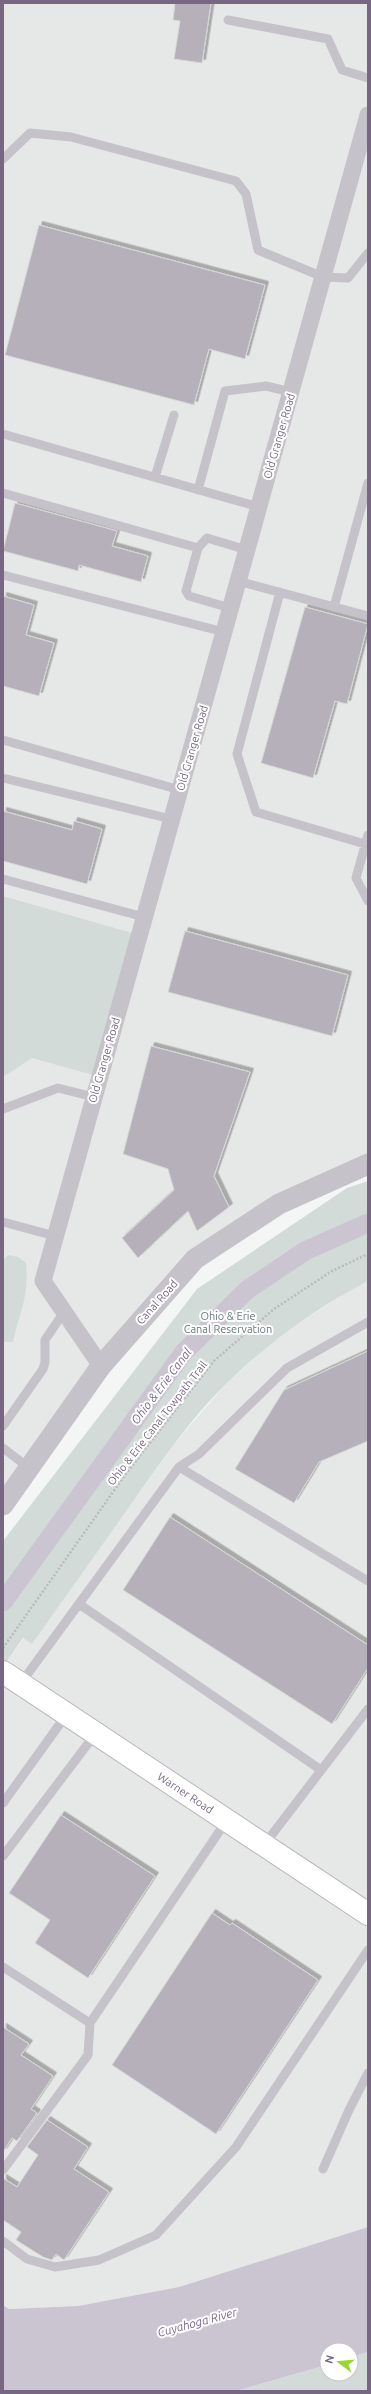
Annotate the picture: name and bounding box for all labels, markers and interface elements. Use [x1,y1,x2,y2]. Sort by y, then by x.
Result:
street label: Old Granger Road [261,392,297,480]
street label: Old Granger Road [174,704,210,792]
street label: Old Granger Road [86,1016,122,1104]
street label: Canal Road [134,1278,180,1326]
park label: Ohio & Erie Canal Reservation [184,1310,272,1335]
water label: Ohio & Erie Canal [128,1345,194,1427]
street label: Ohio & Erie Canal Towpath Trail [105,1358,209,1488]
street label: Warner Road [155,1770,216,1816]
water label: Cuyahoga River [156,2305,239,2339]
north arrow [319,2342,359,2382]
text: N [322,2354,336,2365]

